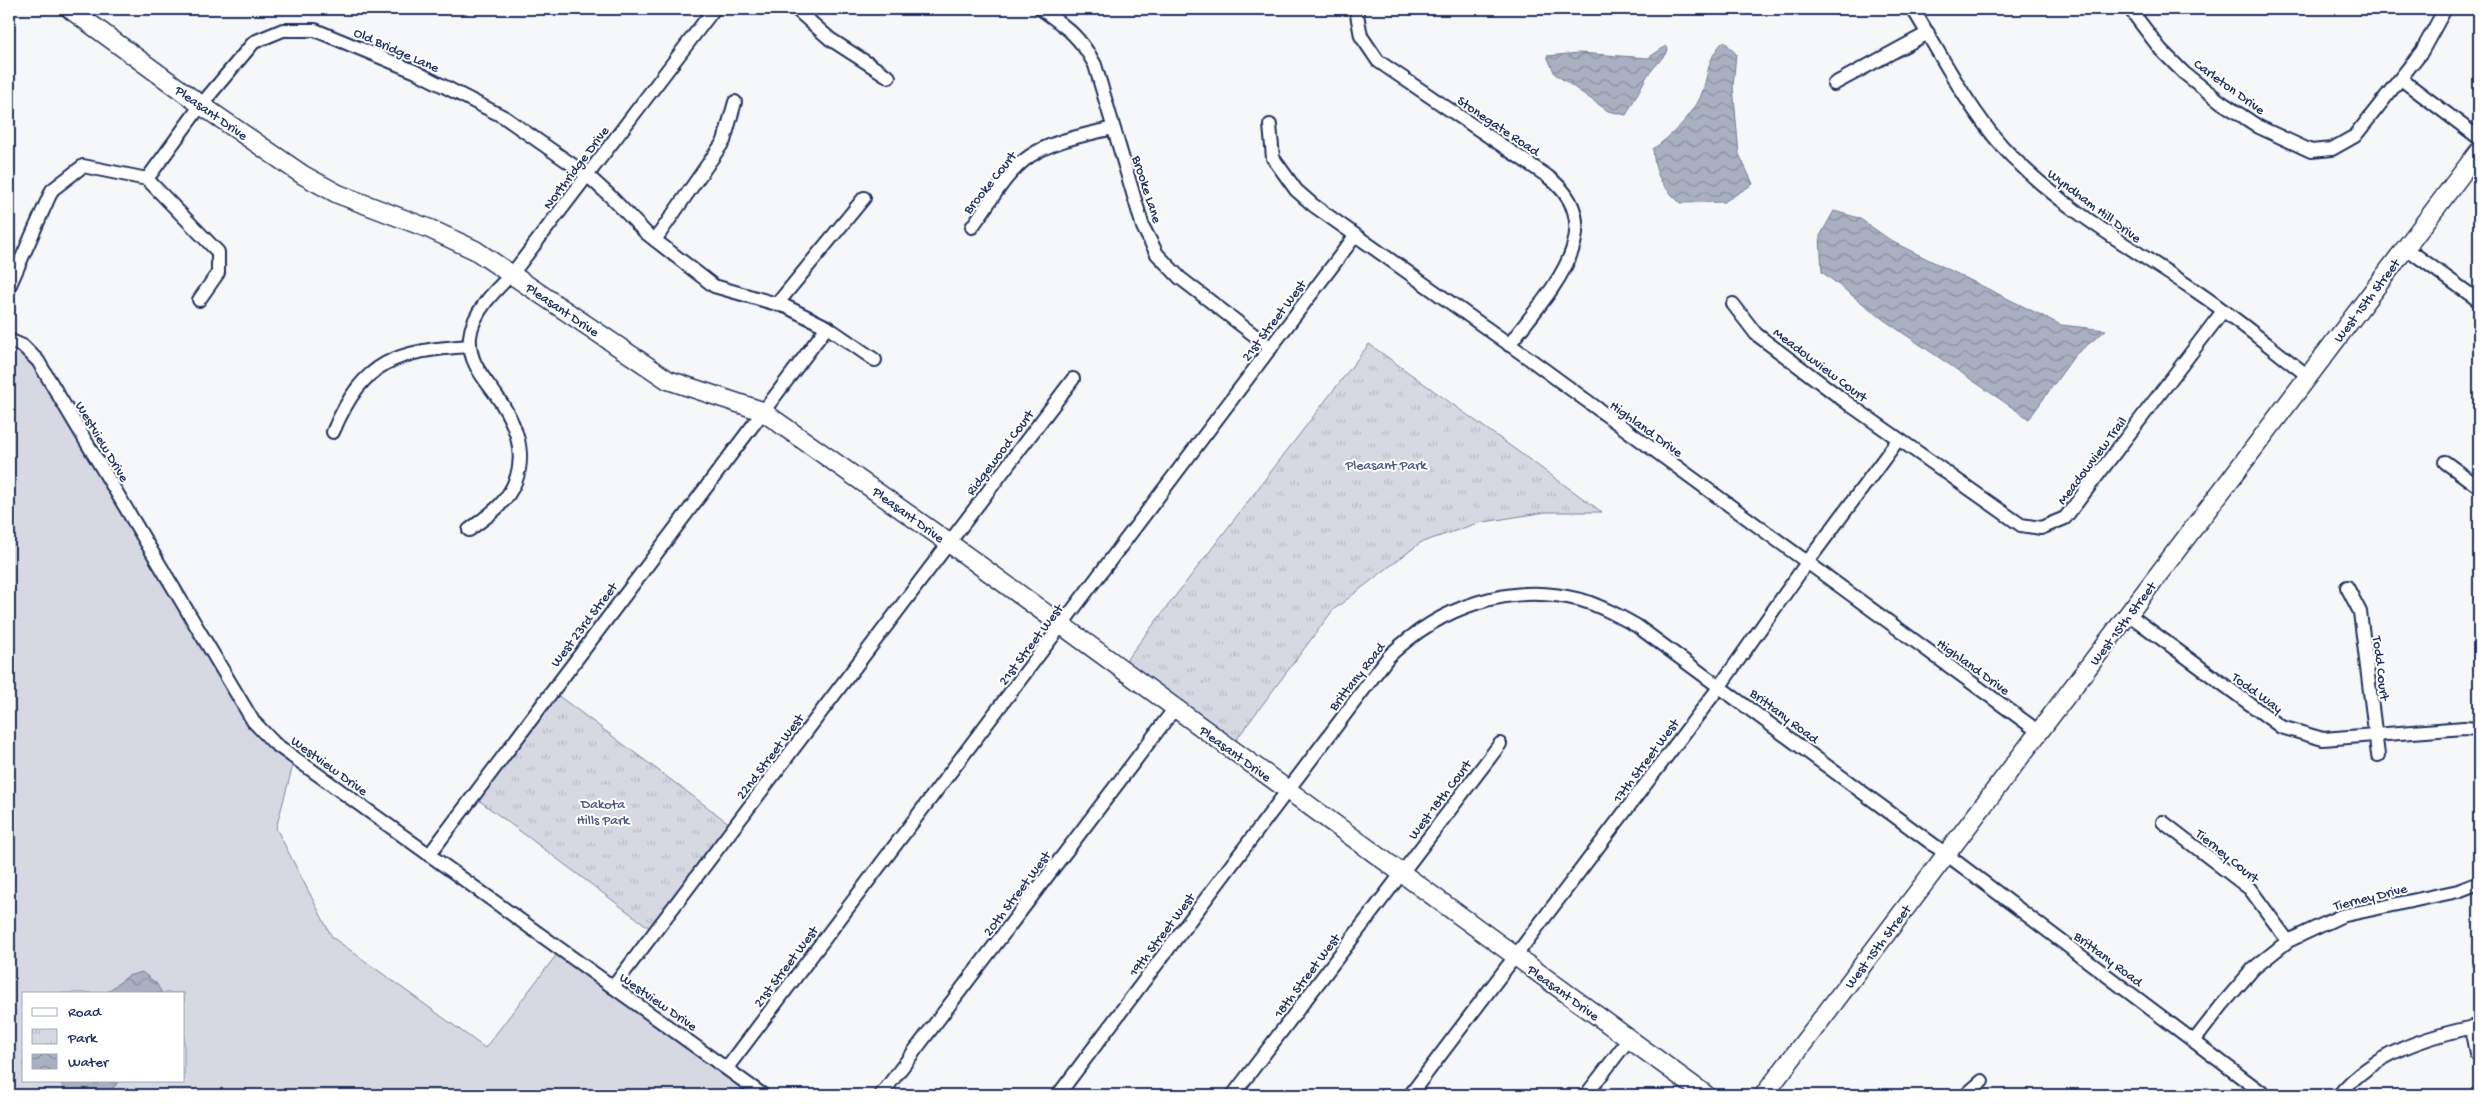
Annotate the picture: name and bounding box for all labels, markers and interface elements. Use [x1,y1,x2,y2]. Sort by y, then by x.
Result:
street label: Old Bridge Lane [351,25,442,78]
street label: Carleton Drive [2190,56,2268,120]
street label: Pleasant Drive [170,82,251,146]
street label: Stonegate Road [1453,93,1544,162]
street label: Northridge Drive [540,123,614,213]
street label: Brooke Court [960,148,1022,219]
street label: Brooke Lane [1126,153,1165,227]
street label: Wyndham Hill Drive [2043,166,2144,248]
street label: West 15th Street [2331,255,2406,347]
street label: 21st Street West [1239,276,1312,365]
street label: Pleasant Drive [521,280,602,342]
street label: Meadowview Court [1769,325,1871,408]
street label: Highland Drive [1606,398,1686,463]
street label: Westview Drive [70,399,132,486]
street label: Ridgewood Court [963,406,1039,500]
street label: Meadowview Trail [2054,414,2132,509]
park label: Pleasant Park [1344,458,1428,475]
street label: Pleasant Drive [867,484,948,548]
street label: West 15th Street [2087,578,2162,670]
street label: West 23rd Street [548,579,623,671]
street label: 21st Street West [996,600,1069,689]
street label: Todd Court [2367,634,2392,703]
street label: Highland Drive [1933,636,2013,701]
street label: Brittany Road [1325,639,1391,716]
street label: Todd Way [2227,669,2285,718]
street label: Brittany Road [1745,685,1823,749]
street label: 22nd Street West [733,710,809,804]
street label: 17th Street West [1609,715,1685,807]
street label: Pleasant Drive [1194,723,1275,787]
street label: Westview Drive [287,733,371,801]
street label: West 18th Court [1406,756,1477,844]
park label: Dakota Hills Park [577,797,631,830]
street label: Tierney Court [2190,826,2263,889]
street label: 20th Street West [981,848,1056,940]
street label: Tierney Drive [2331,881,2410,916]
street label: 19th Street West [1126,889,1201,981]
street label: West 15th Street [1842,901,1917,993]
street label: 21st Street West [751,922,824,1011]
street label: Brittany Road [2069,928,2147,992]
street label: 18th Street West [1270,930,1346,1023]
street label: Pleasant Drive [1522,962,1603,1026]
street label: Westview Drive [615,970,700,1037]
legend [22,992,185,1082]
text: Road [68,1004,102,1022]
text: Park [67,1030,98,1048]
text: Water [68,1054,110,1072]

